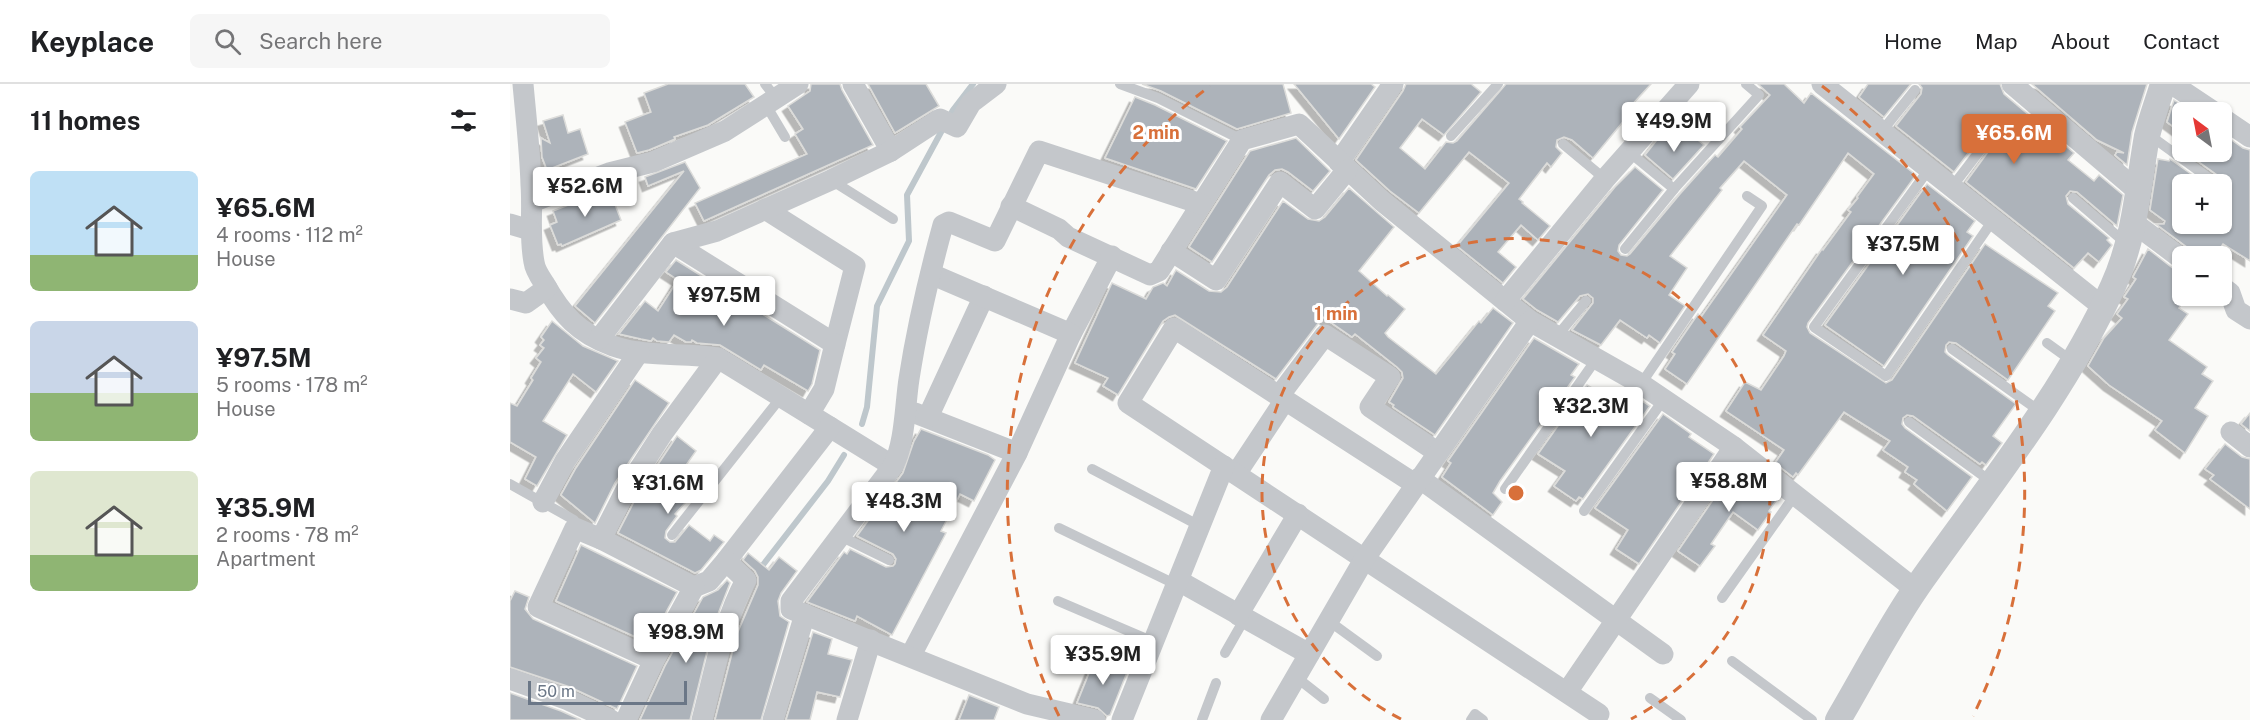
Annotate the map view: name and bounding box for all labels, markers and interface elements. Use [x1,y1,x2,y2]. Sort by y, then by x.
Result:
search box [190,14,610,68]
text: Keyplace [30,25,154,58]
icon: search [211,25,244,58]
text: Search here [259,28,383,54]
text: Home [1884,29,1942,54]
text: Map [1975,29,2018,54]
text: About [2051,29,2110,54]
text: Contact [2143,29,2220,54]
pin: ¥49.9M [1625,102,1723,153]
north arrow [2172,102,2232,162]
map controls [2172,102,2232,306]
icon: filters [447,104,480,137]
text: 11 homes [30,105,140,136]
text: ¥49.9M [1636,109,1712,133]
pin: ¥65.6M [1965,114,2063,165]
text: ¥65.6M [1976,121,2052,145]
text: 2 min [1132,122,1180,143]
pin: ¥52.6M [536,167,634,218]
text: ¥52.6M [547,174,623,198]
button: + [2172,174,2232,234]
text: ¥65.6M [216,192,316,223]
icon: home [78,195,150,267]
text: 4 rooms · 112 m² [216,223,363,247]
pin: ¥37.5M [1854,225,1952,276]
text: ¥37.5M [1866,232,1940,256]
button: − [2172,246,2232,306]
text: House [216,247,276,271]
pin: ¥97.5M [675,276,773,327]
text: ¥97.5M [687,283,761,307]
text: 1 min [1314,303,1358,324]
text: ¥97.5M [216,342,312,373]
icon: home [78,345,150,417]
text: 5 rooms · 178 m² [216,373,368,397]
pin: ¥32.3M [1542,387,1640,438]
text: ¥32.3M [1553,394,1629,418]
text: House [216,397,276,421]
pin: ¥58.8M [1680,462,1778,513]
pin: ¥31.6M [619,464,717,515]
text: ¥58.8M [1690,469,1768,493]
text: ¥31.6M [632,471,704,495]
pin: ¥48.3M [855,482,953,533]
centre of rings [1506,483,1526,503]
text: ¥48.3M [866,489,942,513]
text: ¥35.9M [216,492,316,523]
icon: home [78,495,150,567]
text: 2 rooms · 78 m² [216,523,359,547]
text: Apartment [216,547,316,571]
pin: ¥98.9M [637,613,735,664]
text: ¥98.9M [648,620,724,644]
pin: ¥35.9M [1054,635,1152,686]
text: ¥35.9M [1065,642,1141,666]
scale bar [528,678,687,706]
text: 50 m [537,682,575,701]

